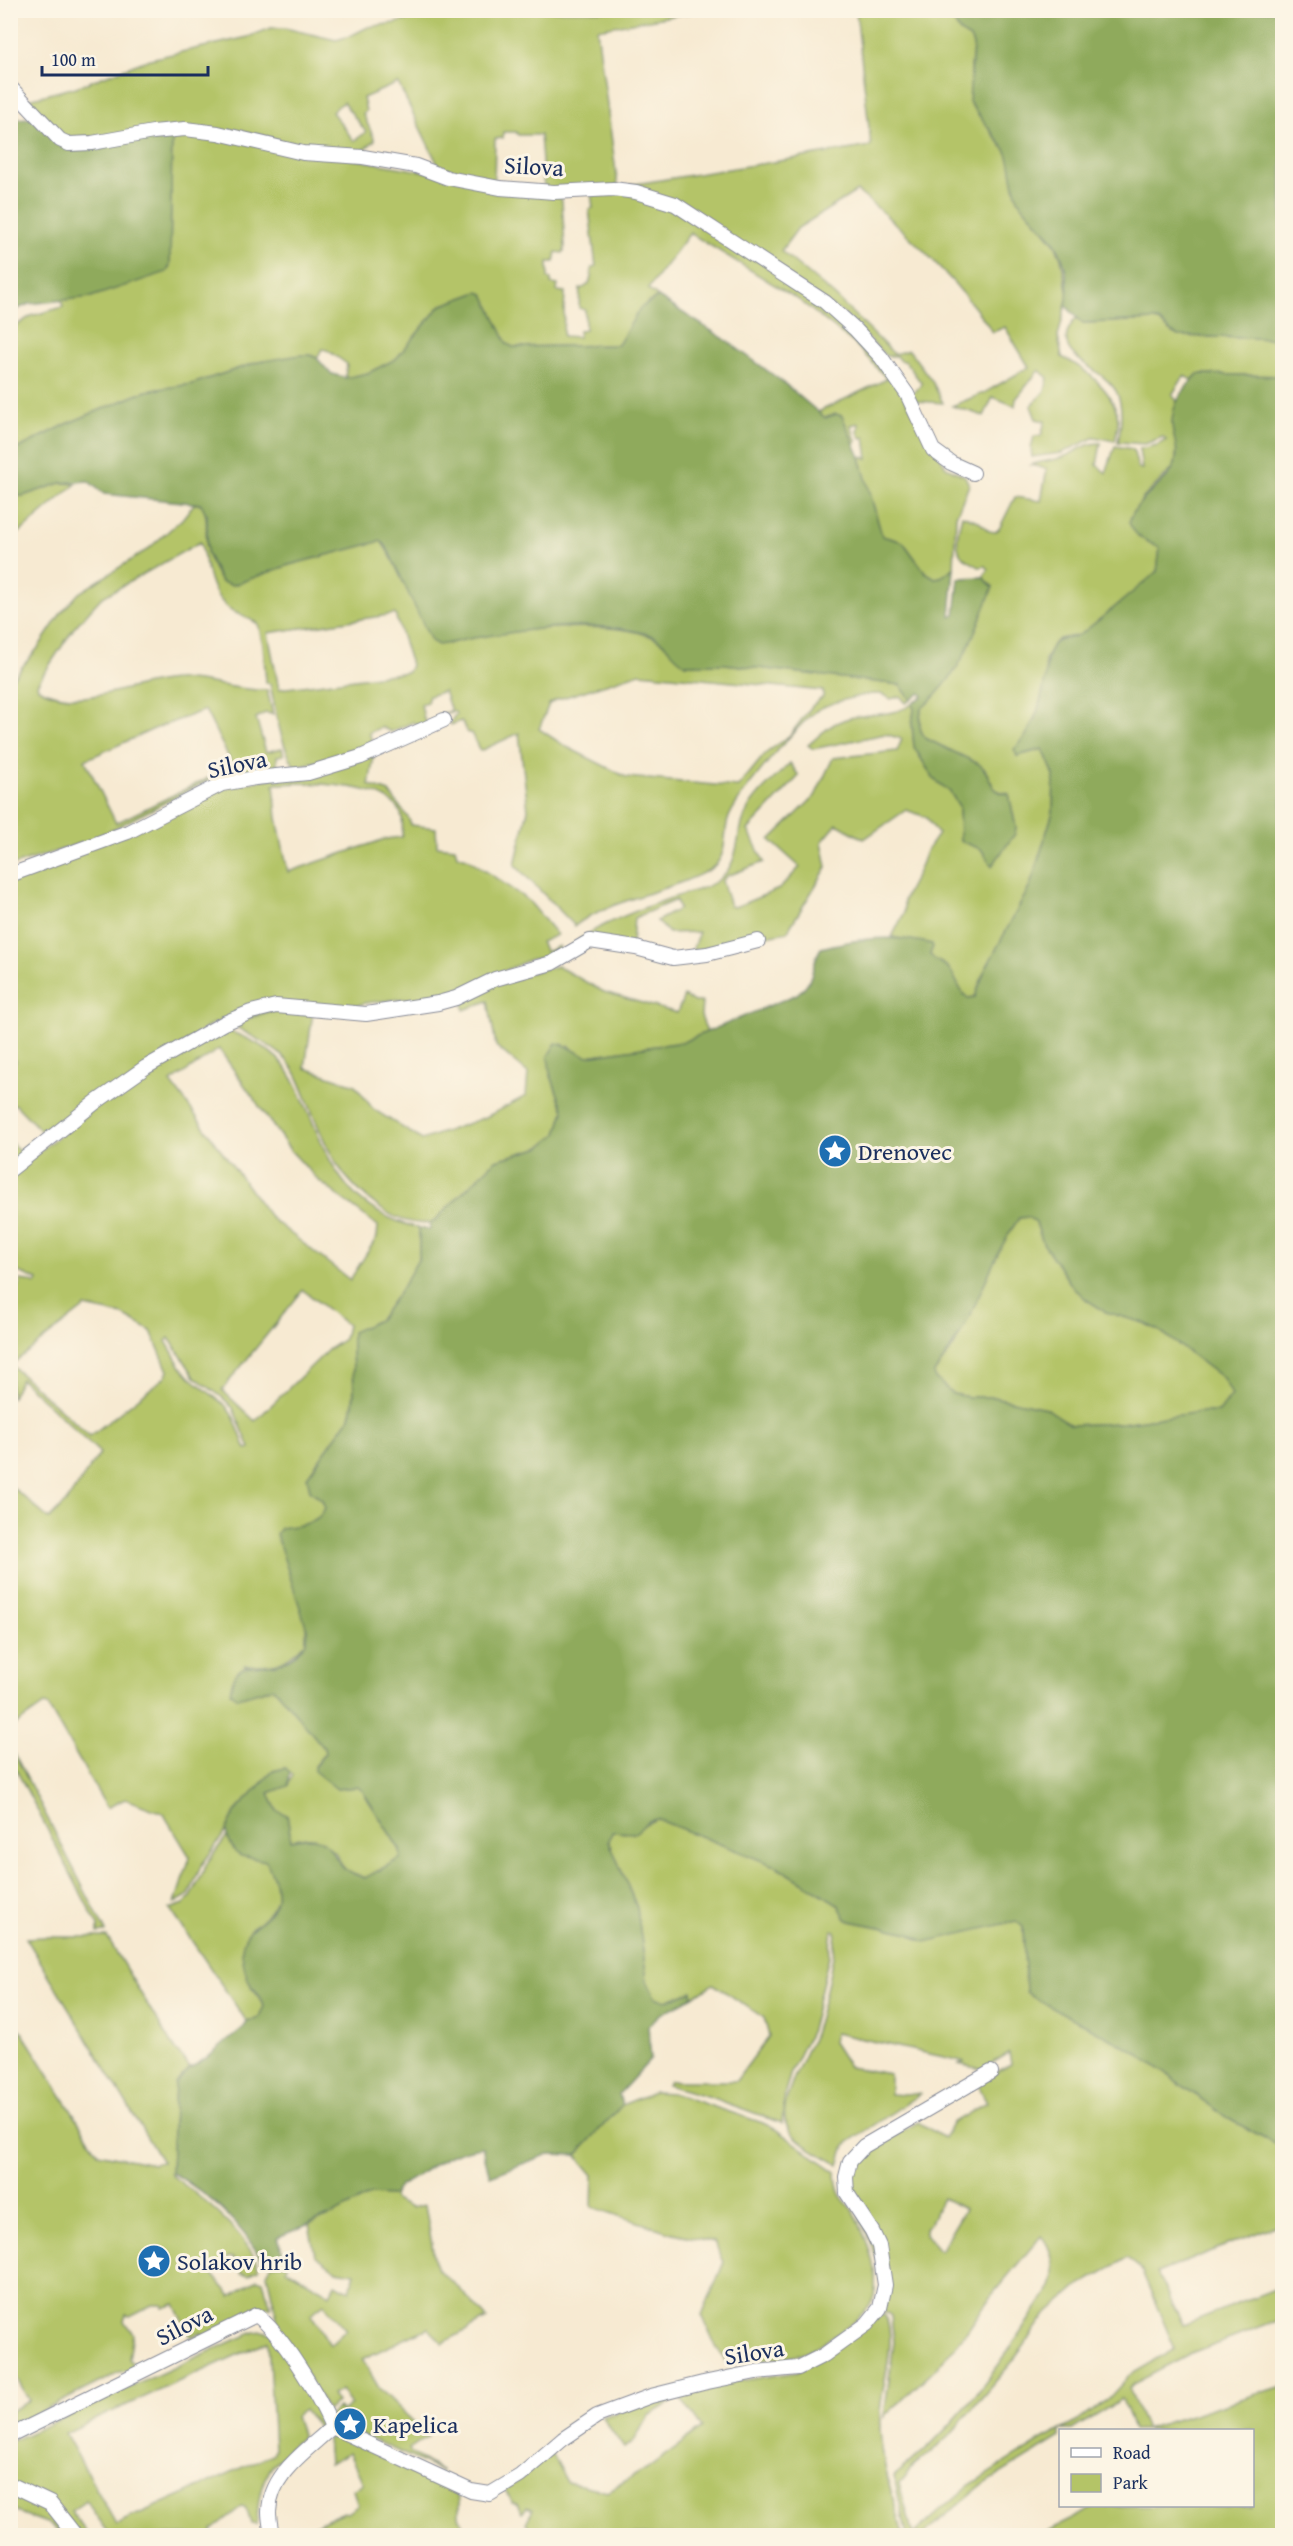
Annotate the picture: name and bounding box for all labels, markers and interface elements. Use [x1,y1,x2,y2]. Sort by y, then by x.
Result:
scale bar [42,39,208,77]
text: 100 m [51,46,96,73]
street label: Silova [503,147,565,185]
street label: Silova [204,741,271,787]
place icon: Drenovec [817,1133,853,1169]
place label: Drenovec [858,1134,952,1169]
place icon: Solakov hrib [136,2243,172,2279]
place label: Solakov hrib [177,2244,302,2279]
street label: Silova [149,2296,219,2354]
street label: Silova [722,2330,787,2374]
place icon: Kapelica [332,2406,368,2442]
place label: Kapelica [373,2407,459,2442]
legend [1059,2429,1254,2507]
text: Road [1113,2439,1151,2466]
text: Park [1113,2469,1149,2496]

